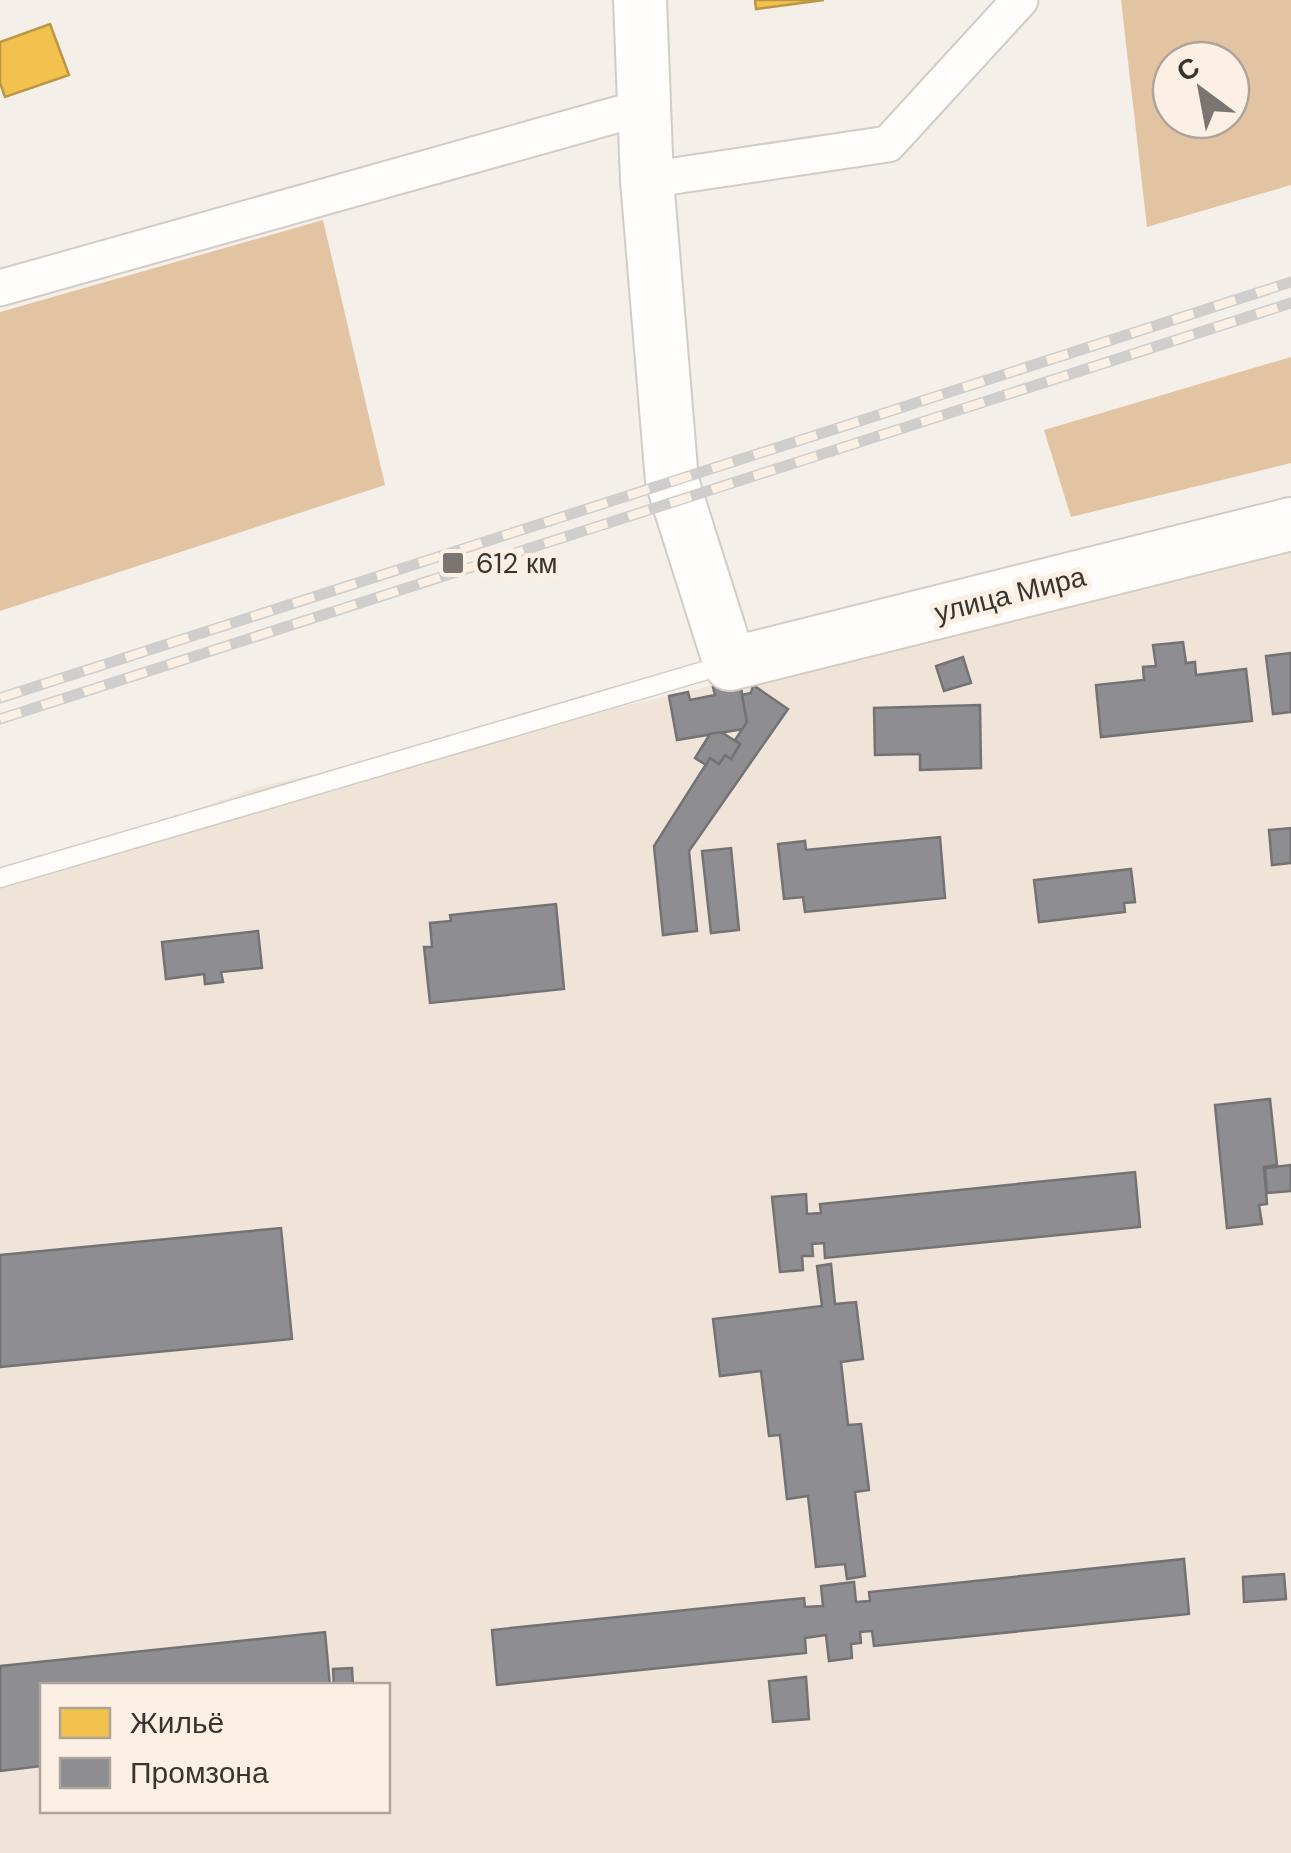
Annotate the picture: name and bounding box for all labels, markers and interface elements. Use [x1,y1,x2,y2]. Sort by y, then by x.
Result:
north arrow [1151,40,1251,140]
text: С [1170,48,1206,90]
place label: 612 км [476,545,557,582]
marker: 612 км [440,550,466,576]
street label: улица Мира [931,558,1090,631]
legend [40,1683,390,1813]
text: Жильё [130,1703,224,1742]
text: Промзона [130,1753,269,1792]

